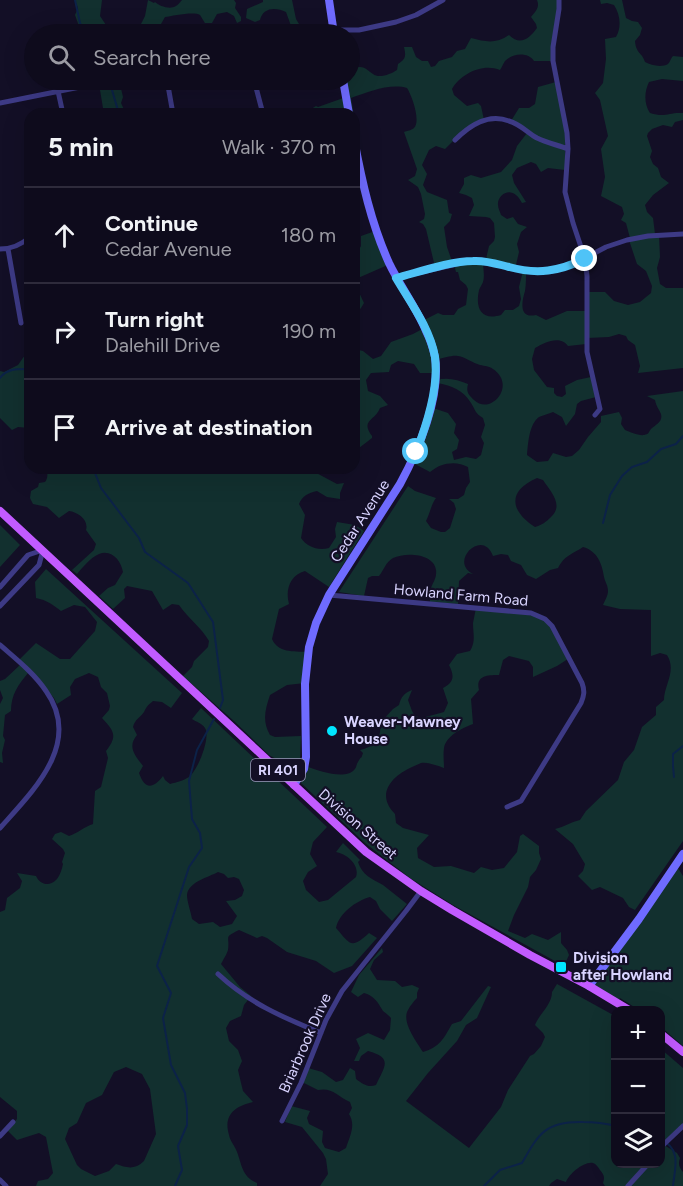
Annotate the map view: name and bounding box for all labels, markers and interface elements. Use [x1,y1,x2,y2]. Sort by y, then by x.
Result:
search box [24,24,360,90]
icon: search [45,41,78,74]
text: Search here [93,44,211,71]
text: 5 min [48,131,114,163]
text: Walk · 370 m [222,135,336,159]
text: Continue [105,210,198,237]
icon: ahead [48,219,81,252]
text: 180 m [281,223,336,247]
text: Cedar Avenue [105,237,232,261]
route end [571,245,597,271]
text: Turn right [105,306,204,333]
icon: right [48,315,81,348]
text: 190 m [282,319,336,343]
text: Dalehill Drive [105,333,220,357]
icon: arrive [48,411,81,444]
text: Arrive at destination [105,414,313,441]
route start [402,438,428,464]
street label: Cedar Avenue [327,476,393,566]
street label: Howland Farm Road [393,580,529,610]
place label: Weaver-Mawney House [344,713,461,748]
marker: Weaver-Mawney House [325,724,339,738]
road number: RI 401 [251,759,305,781]
street label: Division Street [315,785,401,863]
place label: Division after Howland [573,949,672,984]
marker: Division after Howland [554,960,568,974]
street label: Briarbrook Drive [275,990,335,1096]
map controls [611,1006,665,1168]
button: + [611,1006,665,1060]
button: − [611,1060,665,1114]
button: layers [611,1114,665,1168]

